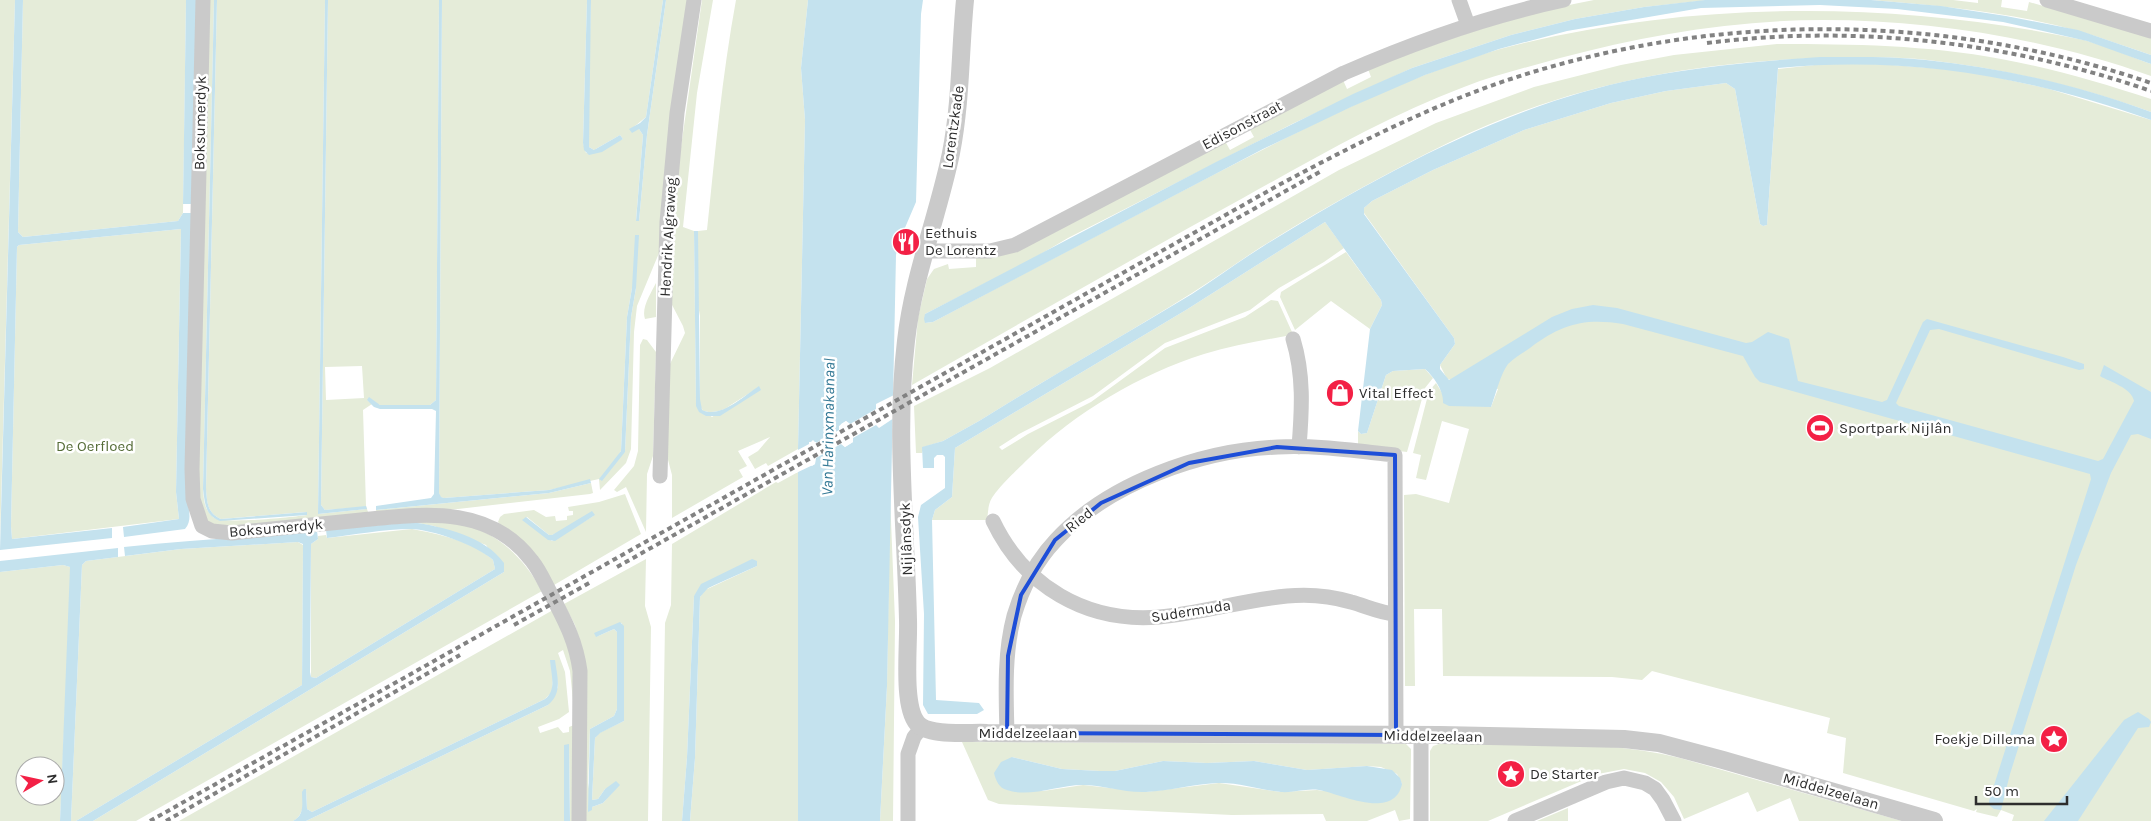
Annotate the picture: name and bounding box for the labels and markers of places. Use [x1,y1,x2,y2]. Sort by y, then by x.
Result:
place label: Eethuis De Lorentz [925,224,996,259]
restaurant icon: Eethuis De Lorentz [891,227,921,257]
shop icon: Vital Effect [1325,378,1355,408]
place label: Vital Effect [1359,384,1434,402]
sports icon: Sportpark Nijlân [1805,413,1835,443]
place label: Sportpark Nijlân [1839,419,1952,437]
place icon: Foekje Dillema [2039,724,2069,754]
place label: Foekje Dillema [1935,730,2035,748]
place icon: De Starter [1496,759,1526,789]
place label: De Starter [1530,765,1599,783]

